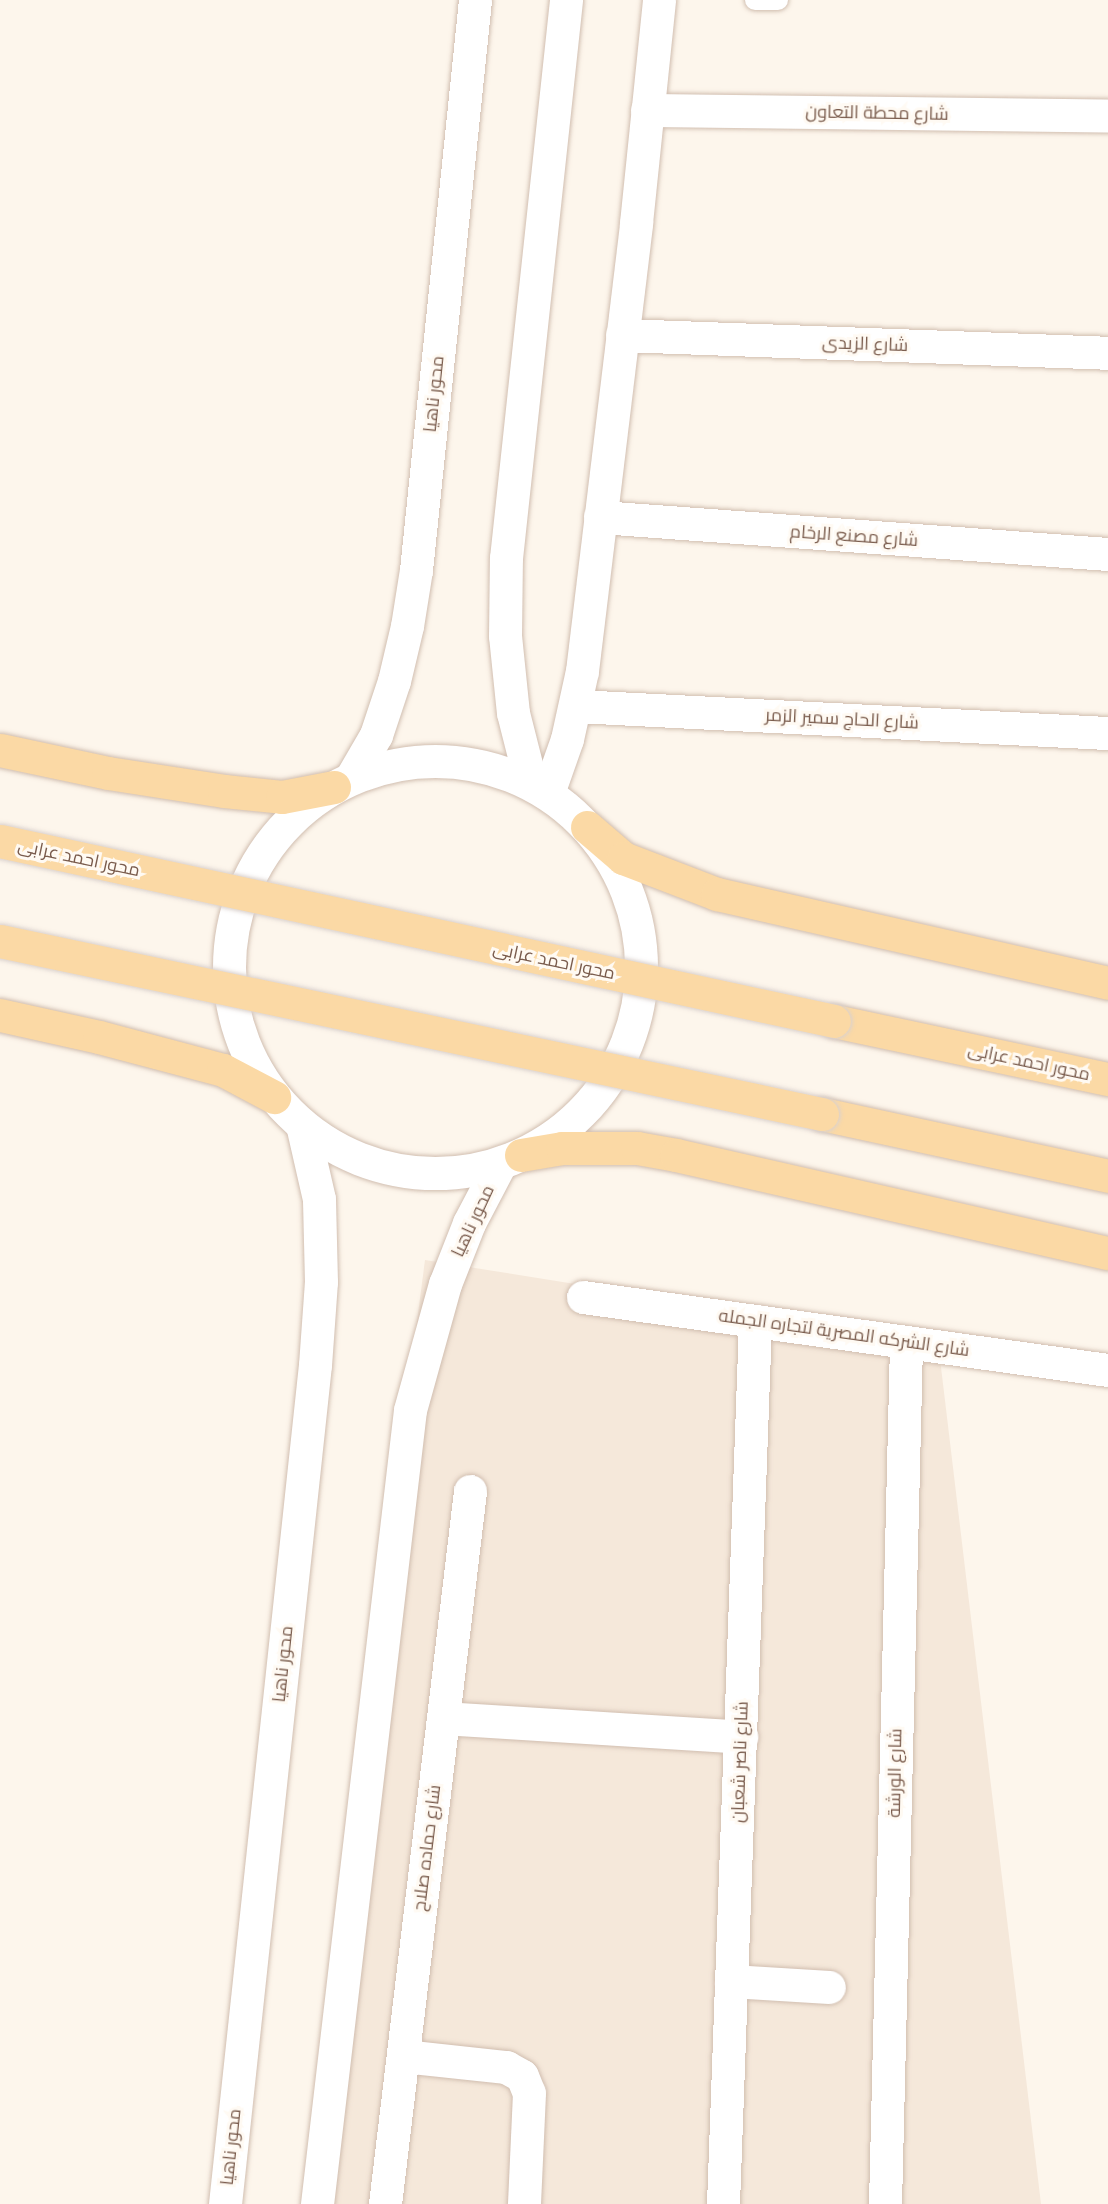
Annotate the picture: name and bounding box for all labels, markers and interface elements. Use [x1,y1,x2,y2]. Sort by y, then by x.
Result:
street label: شارع محطة التعاون [805,101,949,125]
street label: شارع الزيدى [821,332,909,356]
street label: محور ناهيا [419,355,449,433]
street label: شارع مصنع الرخام [789,521,919,551]
street label: شارع الحاج سمير الزمر [765,704,919,734]
street label: محور احمد عرابى [16,835,142,881]
street label: محور احمد عرابى [491,938,617,984]
street label: محور احمد عرابى [966,1039,1092,1085]
street label: محور ناهيا [447,1182,499,1260]
street label: شارع الشركه المصرية لتجاره الجمله [717,1305,971,1361]
street label: محور ناهيا [268,1625,298,1703]
street label: شارع ناصر شعبان [727,1701,753,1823]
street label: شارع الورشة [883,1728,907,1818]
street label: شارع حماده صلاح [409,1783,445,1913]
street label: محور ناهيا [216,2108,246,2186]

